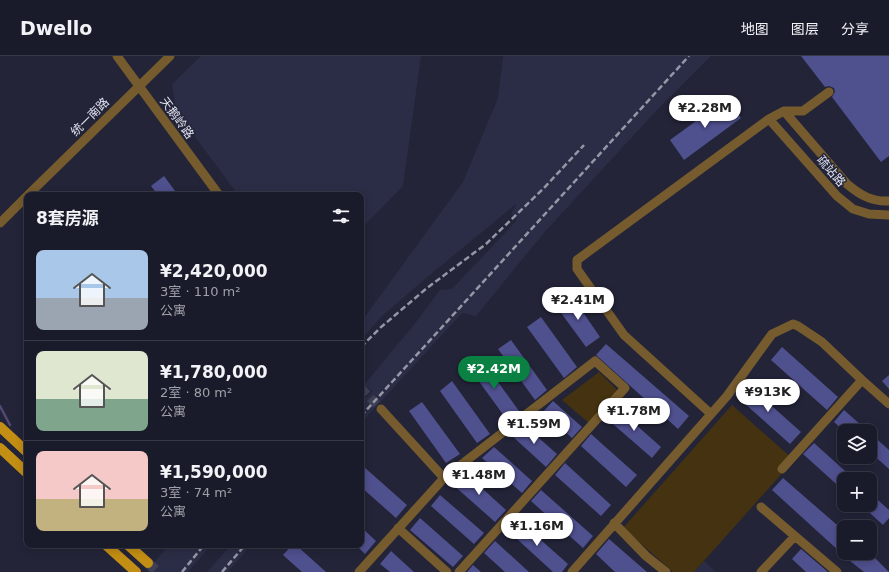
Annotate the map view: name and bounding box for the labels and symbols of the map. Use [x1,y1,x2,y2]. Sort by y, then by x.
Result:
street label: 天鹅岭路 [157,94,197,142]
street label: 统一南路 [68,95,112,139]
pin: ¥2.28M [672,95,738,129]
street label: 疏站路 [814,153,848,189]
pin: ¥2.41M [545,287,611,321]
pin: ¥2.42M [461,356,527,390]
pin: ¥913K [740,379,796,413]
pin: ¥1.78M [601,398,667,432]
pin: ¥1.59M [501,411,567,445]
pin: ¥1.48M [446,462,512,496]
pin: ¥1.16M [504,513,570,547]

